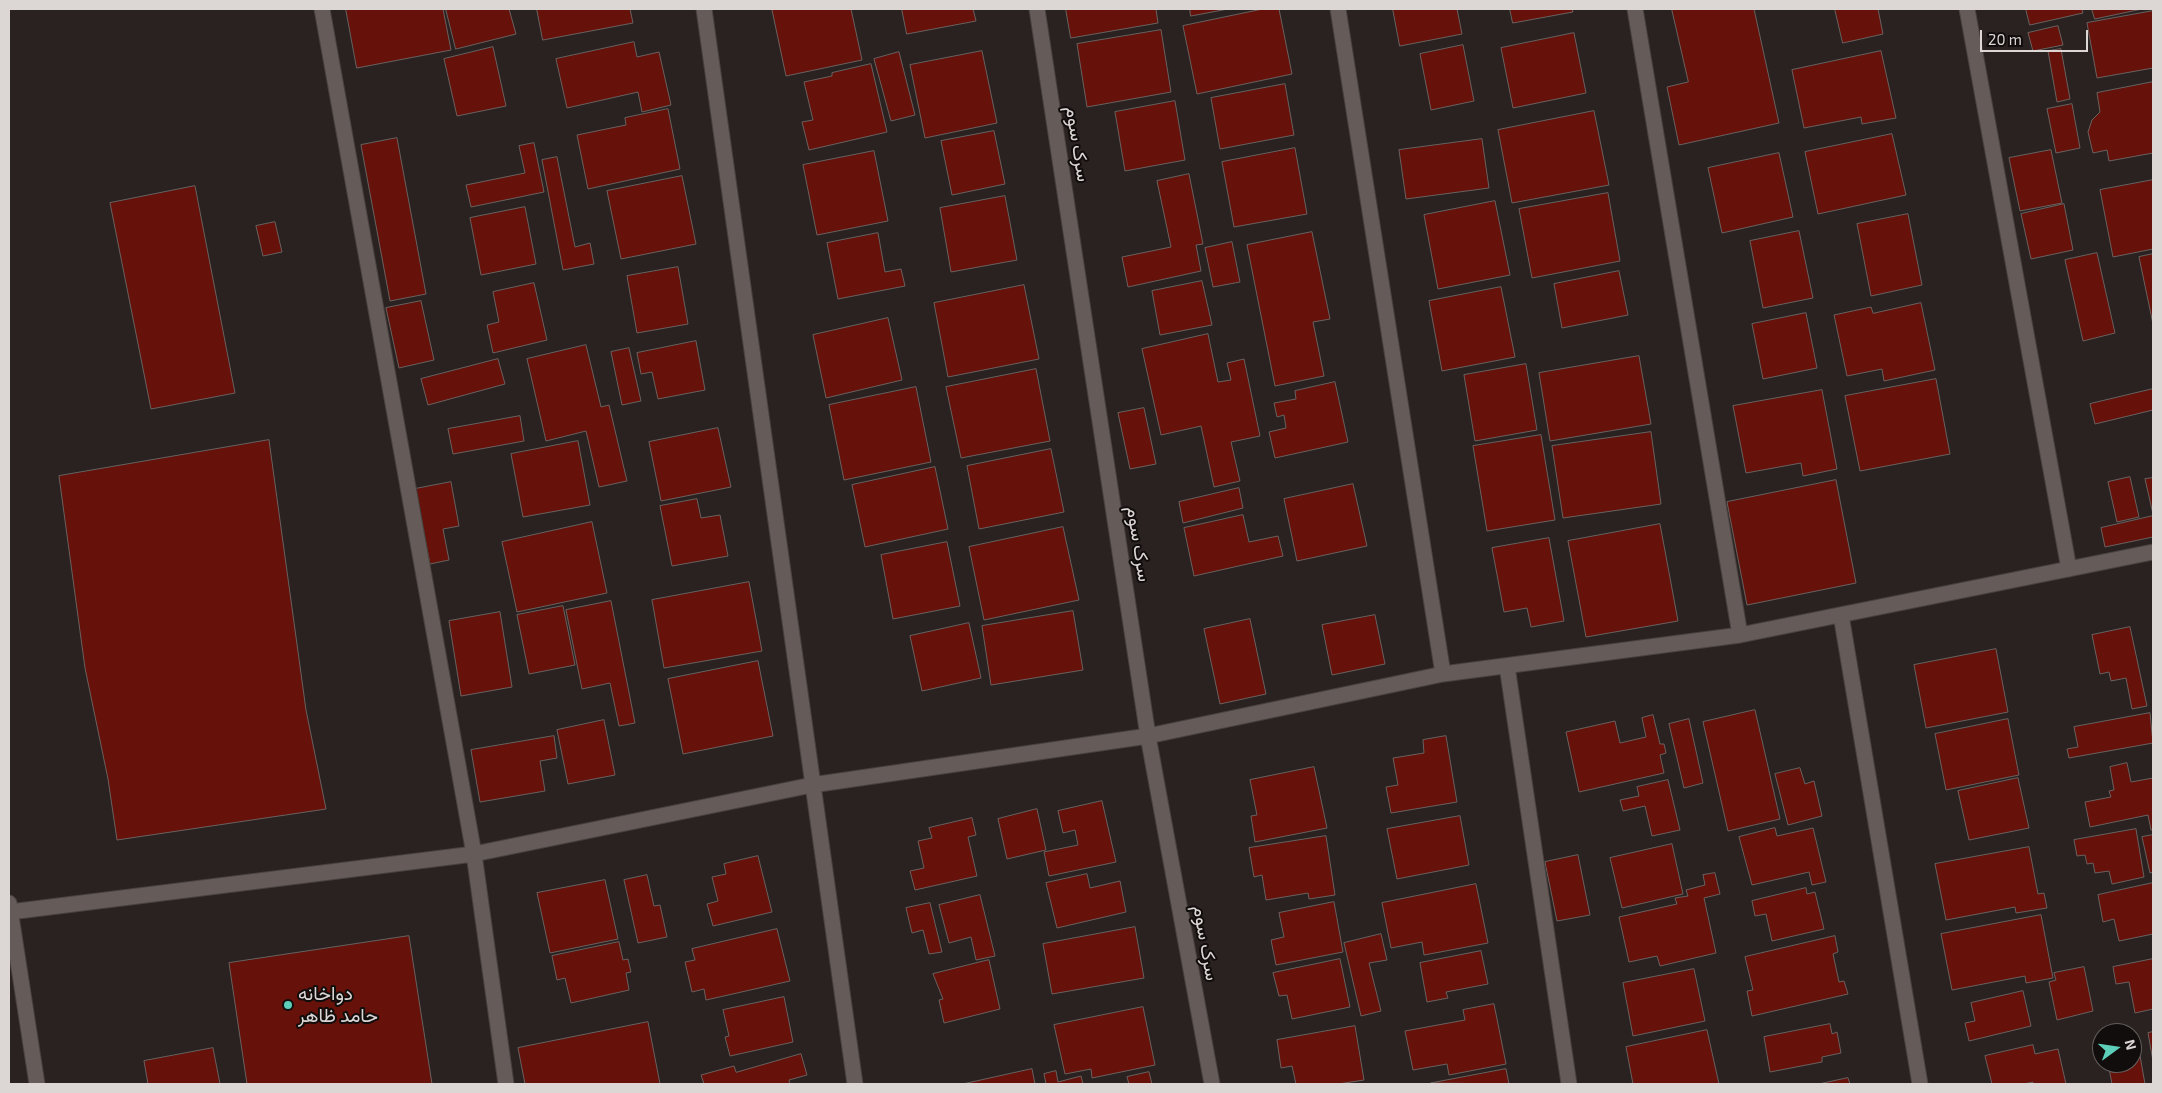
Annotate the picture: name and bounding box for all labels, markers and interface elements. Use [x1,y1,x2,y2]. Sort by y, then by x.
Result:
scale bar [1982,20,2090,52]
text: 20 m [1988,30,2022,48]
street label: سرک سوم [1061,105,1095,183]
street label: سرک سوم [1122,505,1156,583]
street label: سرک سوم [1188,904,1224,982]
place label: دواخانه حامد ظاهر [298,983,378,1027]
marker: دواخانه حامد ظاهر [282,999,294,1011]
north arrow [2092,1023,2142,1073]
text: N [2122,1038,2141,1051]

